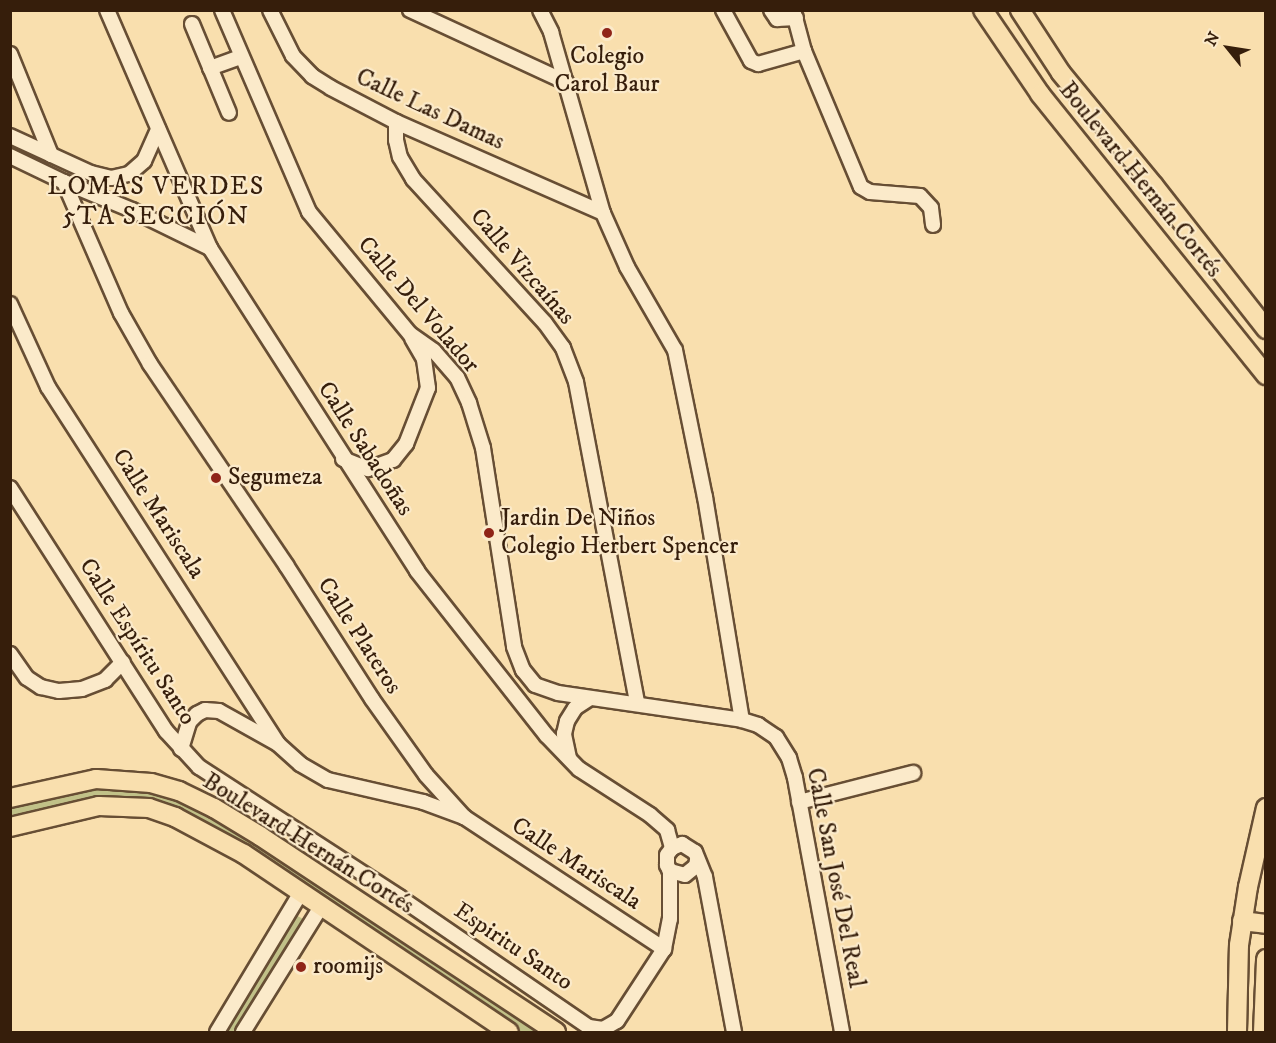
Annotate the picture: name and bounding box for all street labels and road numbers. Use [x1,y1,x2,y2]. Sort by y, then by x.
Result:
street label: Calle Las Damas [351,63,509,157]
street label: Boulevard Hernán Cortés [1052,76,1228,284]
street label: Calle Vizcaínas [464,203,580,331]
street label: Calle Del Volador [351,231,485,379]
street label: Calle Sabadoñas [311,377,419,521]
street label: Calle Mariscala [105,444,211,584]
street label: Calle Espíritu Santo [72,553,202,731]
street label: Calle Plateros [311,572,407,700]
street label: Calle San José Del Real [800,766,870,990]
street label: Boulevard Hernán Cortés [197,767,419,921]
street label: Calle Mariscala [506,811,646,917]
street label: Espiritu Santo [448,897,578,997]

